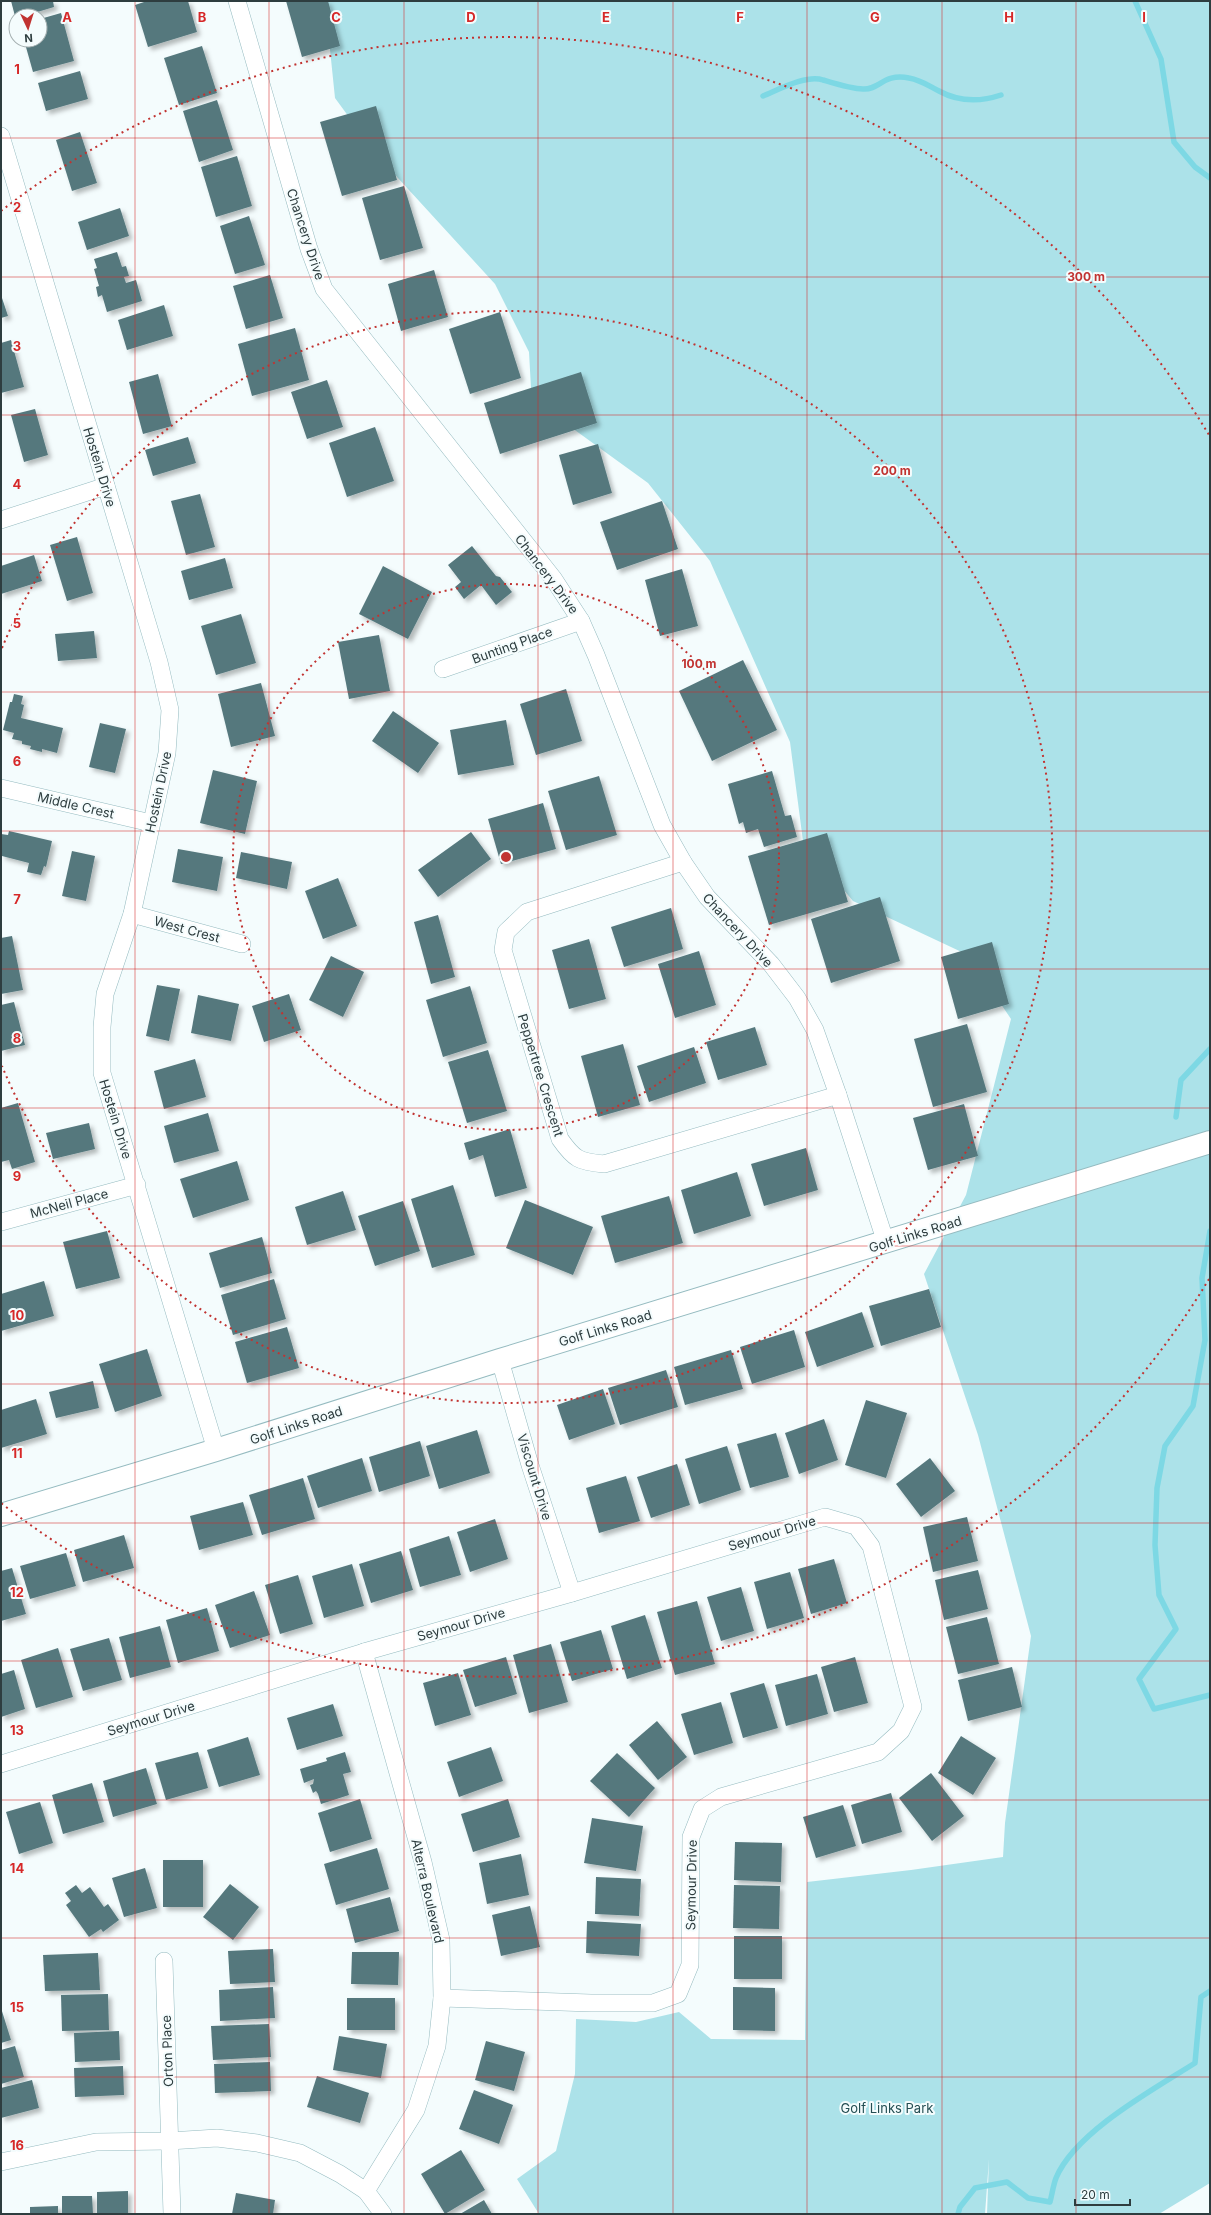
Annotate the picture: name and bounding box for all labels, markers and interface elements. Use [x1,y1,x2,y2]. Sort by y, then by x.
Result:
north arrow [8,8,48,48]
text: A [62,9,72,25]
text: B [198,9,207,25]
text: C [331,9,341,25]
text: D [466,9,476,25]
text: E [602,9,610,25]
text: F [736,9,744,25]
text: G [870,9,880,25]
text: H [1004,9,1014,25]
text: I [1142,9,1146,25]
text: N [24,31,33,45]
text: 1 [14,61,20,77]
street label: Chancery Drive [284,186,328,282]
text: 2 [13,199,21,215]
text: 300 m [1067,269,1105,284]
text: 3 [13,338,21,354]
street label: Hostein Drive [80,425,120,509]
text: 200 m [873,463,911,478]
text: 4 [13,476,22,492]
street label: Chancery Drive [512,531,582,617]
text: 5 [13,615,21,631]
street label: Bunting Place [470,623,554,667]
text: 100 m [681,656,717,671]
street label: Hostein Drive [142,750,174,834]
text: 6 [13,753,21,769]
street label: Middle Crest [36,788,116,822]
centre of rings [499,850,513,864]
street label: Chancery Drive [700,890,776,970]
text: 7 [13,891,21,907]
street label: West Crest [152,913,222,945]
street label: Peppertree Crescent [515,1012,567,1138]
text: 8 [13,1030,21,1046]
street label: Hostein Drive [96,1077,136,1161]
text: 9 [13,1168,21,1184]
street label: McNeil Place [28,1185,110,1221]
street label: Golf Links Road [867,1212,963,1256]
street label: Golf Links Road [557,1306,653,1350]
text: 10 [10,1307,24,1323]
street label: Golf Links Road [248,1403,344,1447]
street label: Viscount Drive [514,1432,556,1522]
text: 11 [11,1445,23,1461]
street label: Seymour Drive [726,1512,818,1554]
text: 12 [10,1584,24,1600]
street label: Seymour Drive [415,1604,507,1644]
street label: Seymour Drive [105,1697,197,1739]
text: 13 [10,1722,24,1738]
street label: Alterra Boulevard [408,1837,448,1945]
street label: Seymour Drive [682,1840,700,1930]
text: 14 [10,1860,24,1876]
text: 15 [10,1999,24,2015]
street label: Orton Place [158,2015,176,2087]
park label: Golf Links Park [841,2100,933,2116]
text: 16 [10,2137,24,2153]
scale bar [1075,2181,1130,2207]
text: 20 m [1081,2187,1110,2202]

